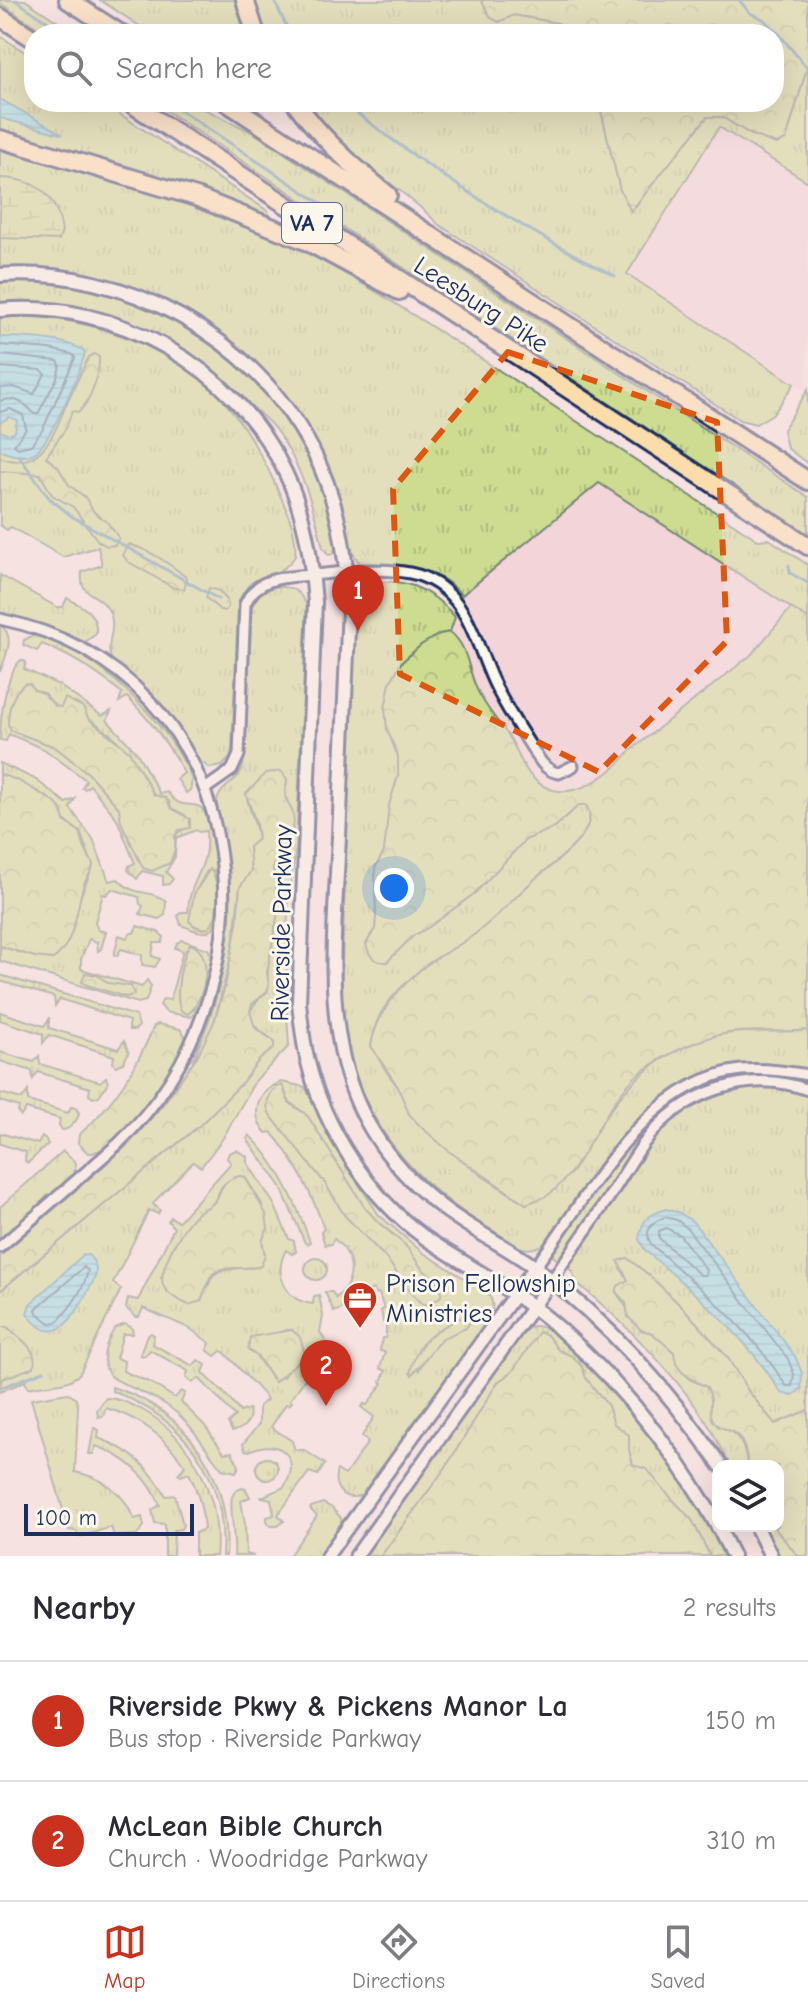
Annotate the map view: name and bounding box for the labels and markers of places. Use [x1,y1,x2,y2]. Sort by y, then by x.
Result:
pin: 1 [332,565,384,631]
place label: Prison Fellowship Ministries [386,1269,576,1329]
office icon: Prison Fellowship Ministries [341,1280,379,1330]
pin: 2 [300,1340,352,1406]

